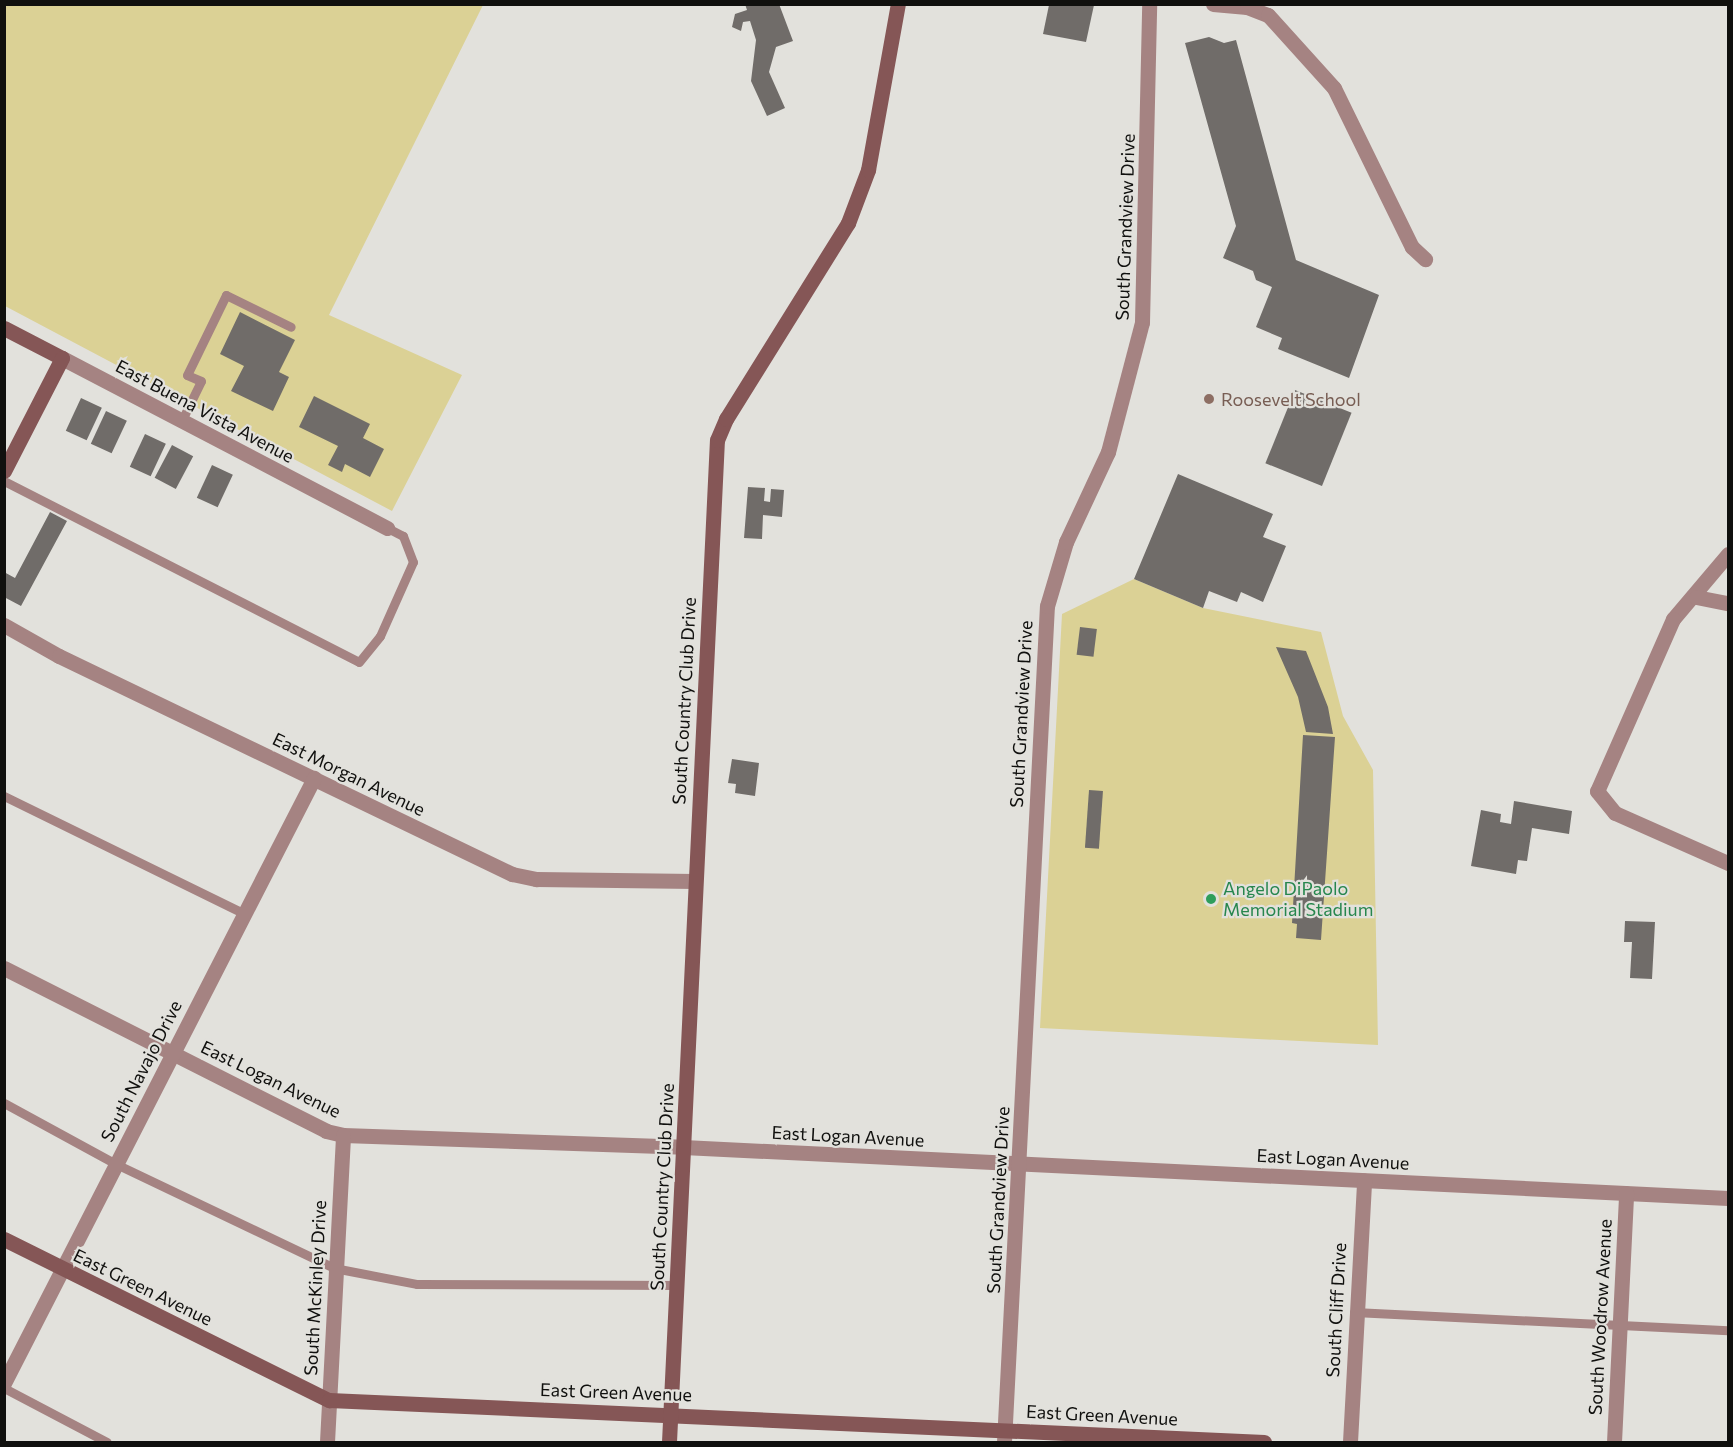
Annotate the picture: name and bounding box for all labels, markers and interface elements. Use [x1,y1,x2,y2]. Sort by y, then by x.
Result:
street label: South Grandview Drive [1111,133,1139,321]
street label: East Buena Vista Avenue [112,355,298,467]
place label: Roosevelt School [1221,388,1361,410]
marker: Roosevelt School [1202,392,1216,406]
street label: South Country Club Drive [668,597,700,805]
street label: South Grandview Drive [1005,620,1037,808]
street label: East Morgan Avenue [269,728,429,820]
place label: Angelo DiPaolo Memorial Stadium [1223,878,1373,920]
marker: Angelo DiPaolo Memorial Stadium [1204,892,1218,906]
street label: South Navajo Drive [96,997,186,1145]
street label: East Logan Avenue [198,1036,344,1122]
street label: South Country Club Drive [646,1083,678,1291]
street label: South Grandview Drive [982,1106,1014,1294]
street label: East Logan Avenue [771,1121,925,1151]
street label: East Logan Avenue [1256,1144,1410,1174]
street label: South McKinley Drive [300,1200,330,1376]
street label: South Woodrow Avenue [1584,1218,1616,1416]
street label: South Cliff Drive [1322,1242,1350,1378]
street label: East Green Avenue [70,1244,216,1330]
street label: East Green Avenue [540,1379,692,1405]
street label: East Green Avenue [1026,1400,1178,1430]

